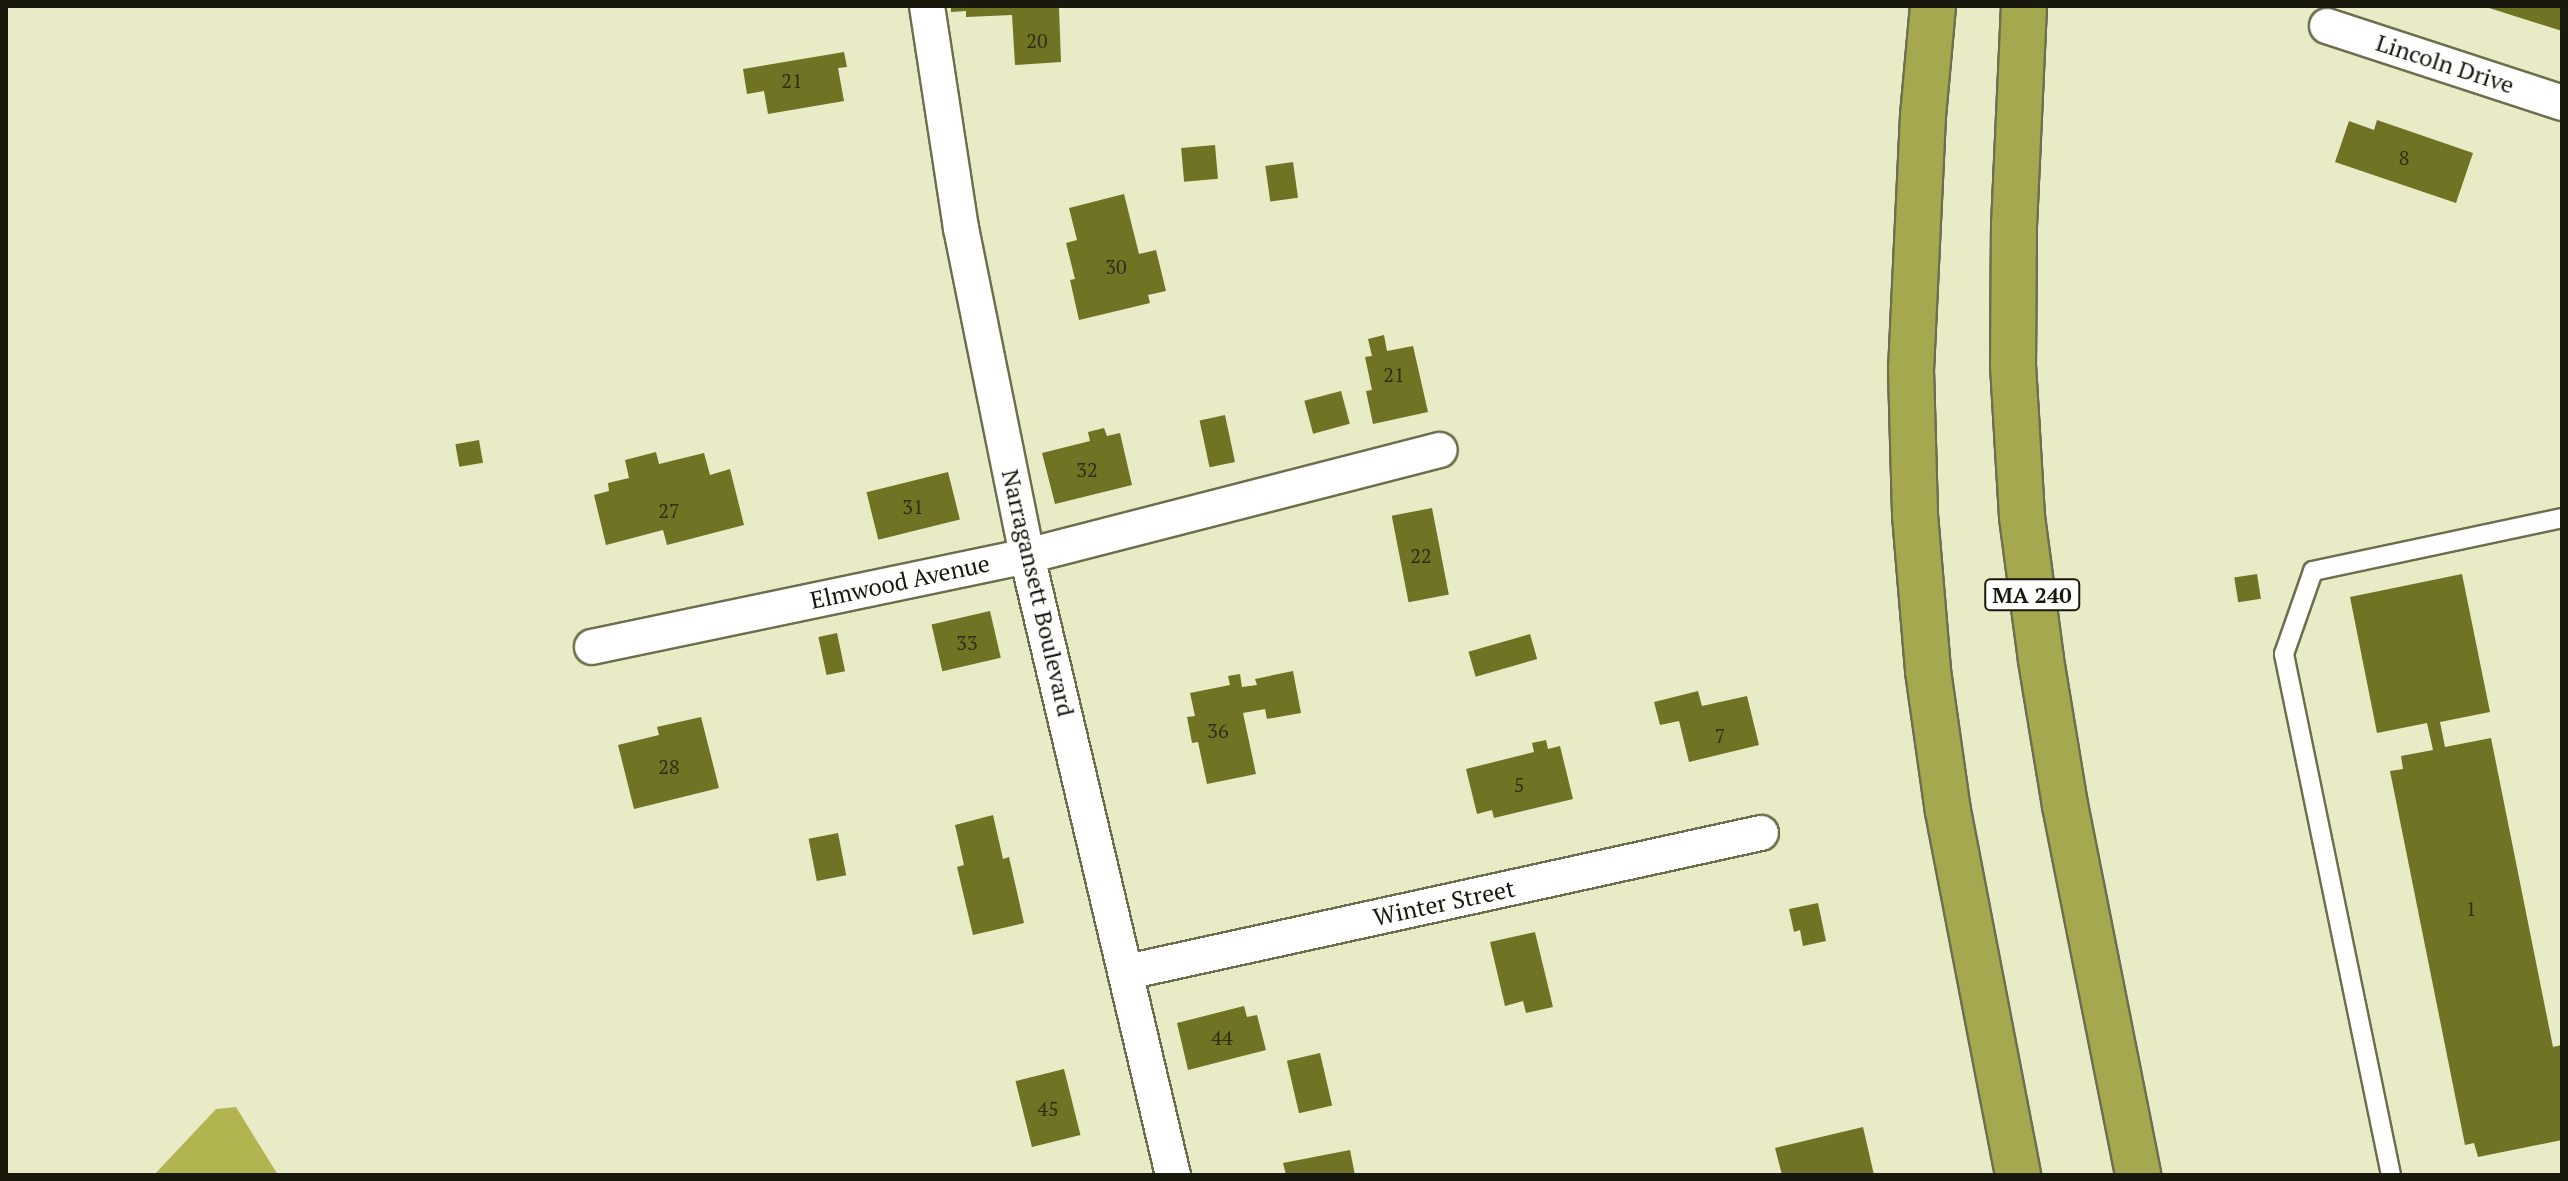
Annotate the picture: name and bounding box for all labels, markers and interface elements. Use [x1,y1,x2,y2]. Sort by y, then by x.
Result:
house number: 20 [1026,28,1048,52]
street label: Lincoln Drive [2372,28,2518,100]
house number: 21 [781,68,803,92]
house number: 8 [2399,145,2409,169]
house number: 30 [1105,254,1127,278]
house number: 21 [1383,362,1405,386]
house number: 32 [1076,457,1098,481]
street label: Narragansett Boulevard [996,467,1080,719]
house number: 31 [902,494,924,518]
house number: 27 [658,498,680,522]
house number: 22 [1410,543,1432,567]
street label: Elmwood Avenue [807,549,993,615]
road number: MA 240 [1984,577,2080,613]
house number: 33 [956,630,978,654]
house number: 36 [1207,718,1229,742]
house number: 7 [1715,723,1725,747]
house number: 28 [658,754,680,778]
house number: 5 [1514,772,1524,796]
street label: Winter Street [1371,874,1517,932]
house number: 1 [2466,896,2476,920]
house number: 44 [1211,1025,1233,1049]
house number: 45 [1037,1096,1059,1120]

